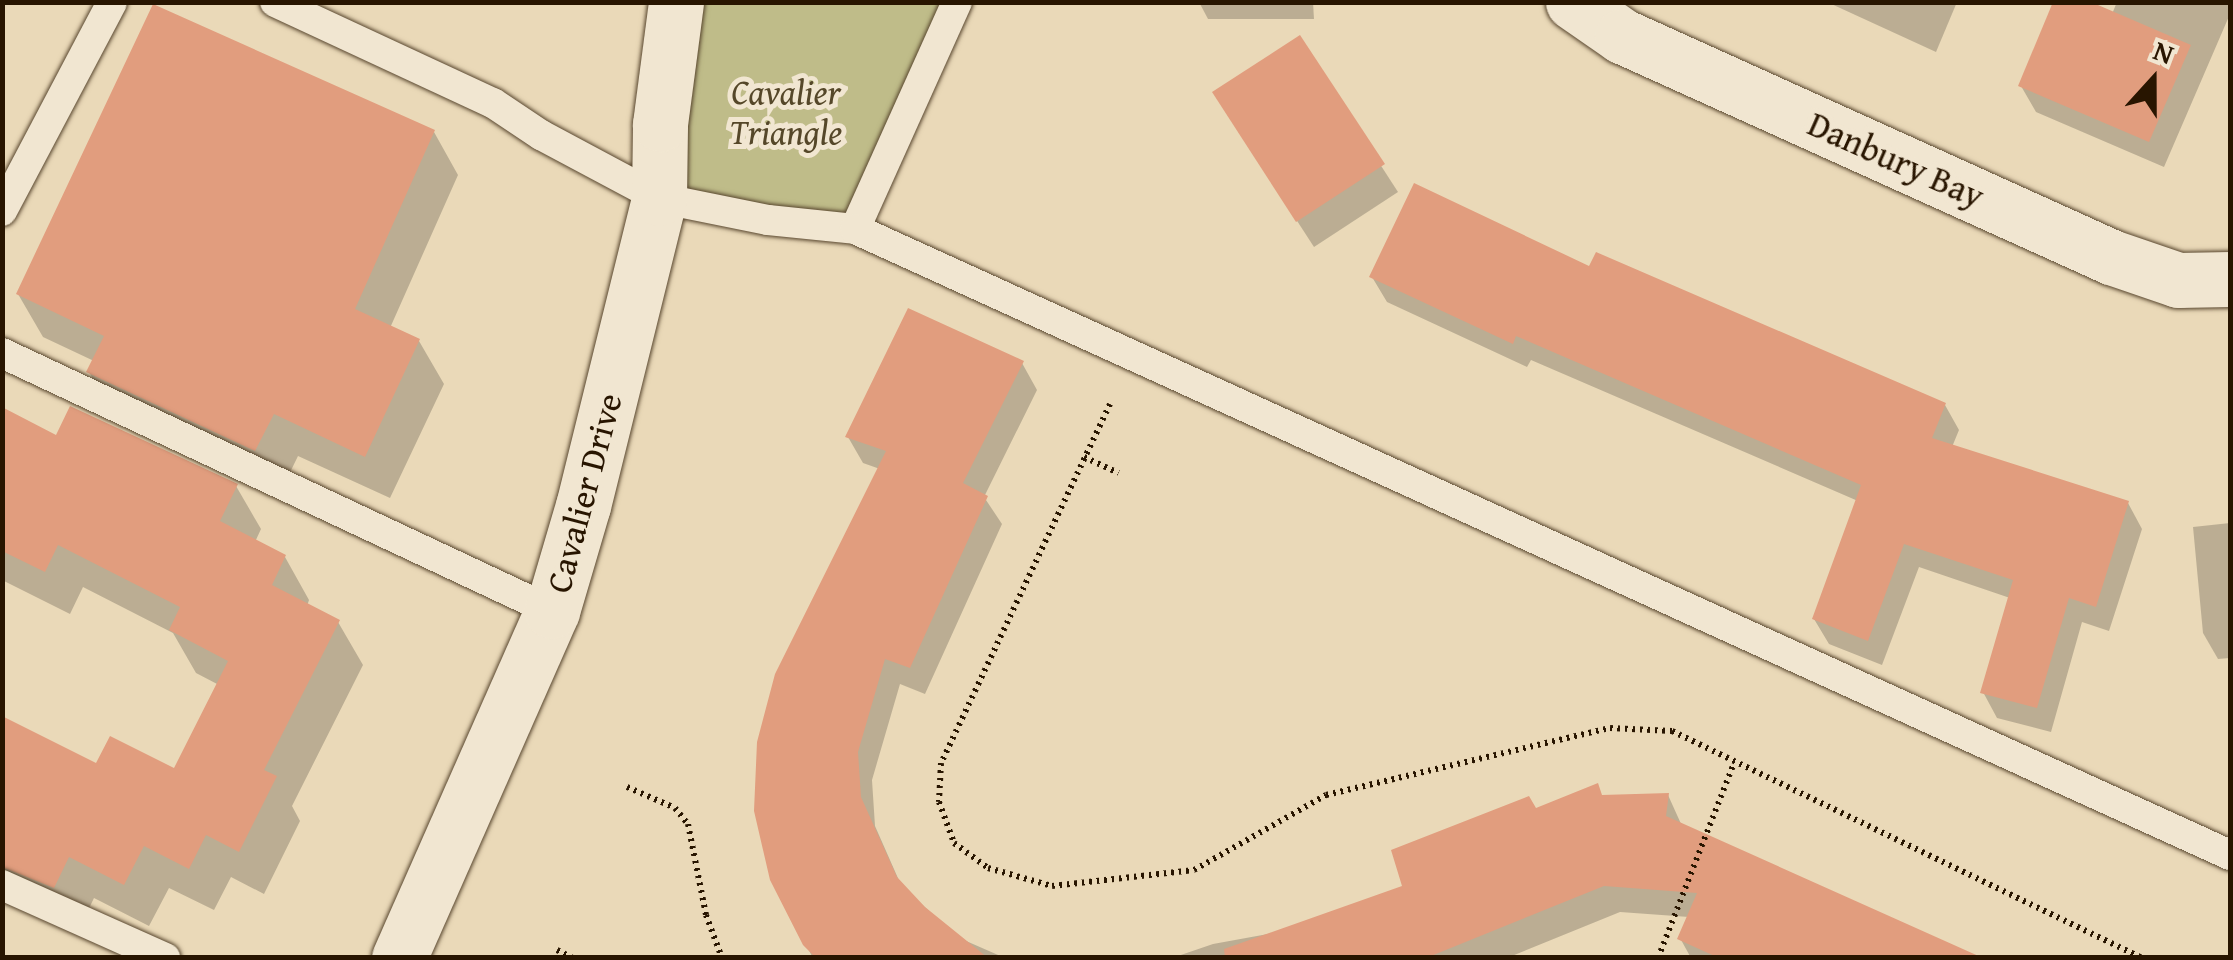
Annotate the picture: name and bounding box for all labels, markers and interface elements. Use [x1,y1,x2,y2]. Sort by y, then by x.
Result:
text: N [2148,29,2180,74]
north arrow [2103,30,2203,130]
park label: Cavalier Triangle [730,71,842,153]
street label: Danbury Bay [1802,103,1990,217]
street label: Cavalier Drive [537,389,631,597]

